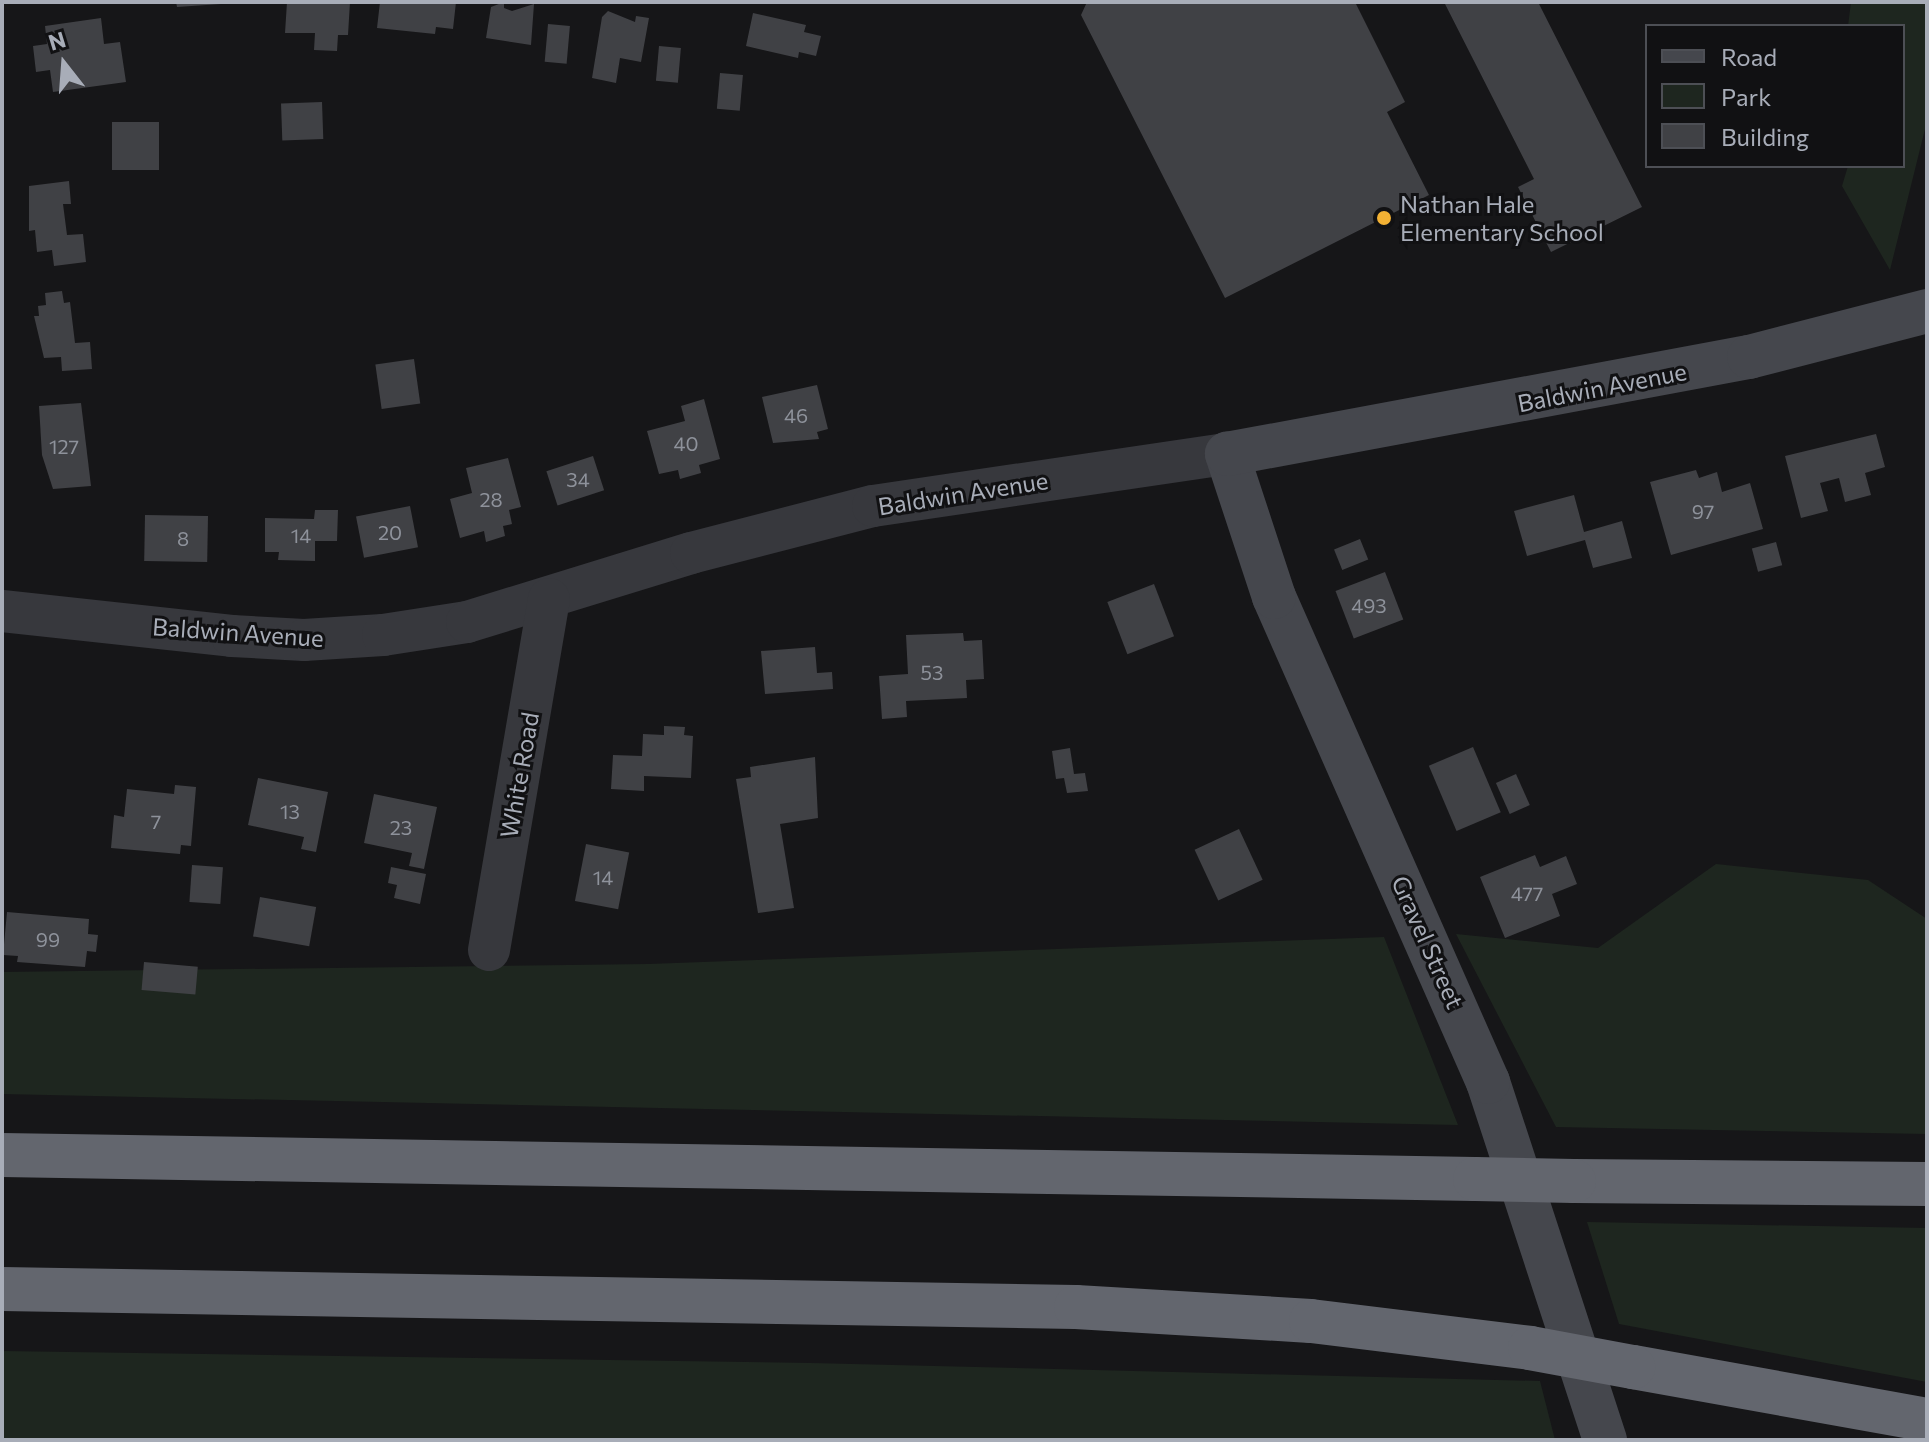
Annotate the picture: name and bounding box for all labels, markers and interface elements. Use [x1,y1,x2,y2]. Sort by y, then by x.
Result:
north arrow [24,24,104,104]
legend [1645,24,1905,168]
text: N [45,25,69,56]
text: Road [1721,42,1777,71]
text: Park [1721,82,1771,111]
text: Building [1721,122,1809,151]
place label: Nathan Hale Elementary School [1400,190,1604,246]
marker: Nathan Hale Elementary School [1375,209,1393,227]
street label: Baldwin Avenue [1515,356,1689,418]
house number: 46 [784,403,808,427]
house number: 40 [673,431,699,455]
house number: 127 [49,434,79,458]
street label: Baldwin Avenue [876,465,1050,521]
house number: 34 [566,467,590,491]
house number: 28 [479,487,503,511]
house number: 97 [1692,499,1714,523]
house number: 20 [378,520,402,544]
house number: 14 [291,523,311,547]
house number: 8 [177,526,189,550]
house number: 493 [1351,593,1387,617]
street label: Baldwin Avenue [151,612,325,652]
house number: 53 [921,660,943,684]
street label: White Road [494,710,544,840]
house number: 13 [280,799,300,823]
house number: 7 [151,809,161,833]
house number: 23 [390,815,412,839]
house number: 14 [593,865,613,889]
street label: Gravel Street [1386,871,1470,1013]
house number: 477 [1511,881,1543,905]
house number: 99 [36,927,60,951]

